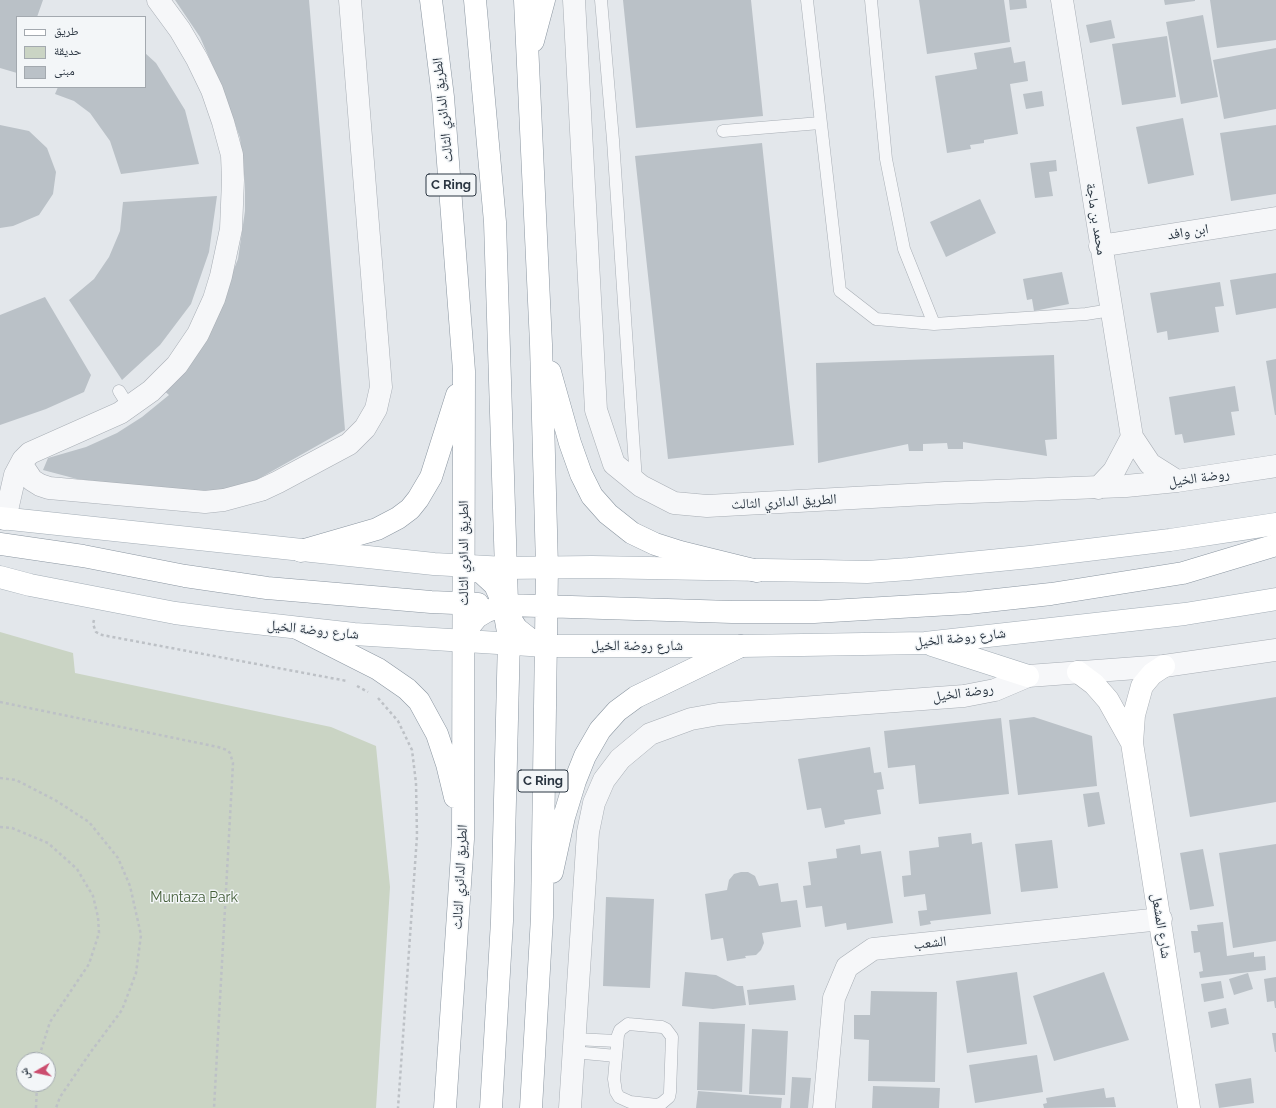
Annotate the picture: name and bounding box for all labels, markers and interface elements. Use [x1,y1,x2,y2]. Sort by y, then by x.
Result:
legend [16,16,146,88]
text: طريق [54,24,79,38]
text: حديقة [54,44,82,58]
street label: الطريق الدائري الثالث [429,57,457,163]
text: مبنى [54,64,75,78]
road number: C Ring [426,174,476,196]
street label: محمد بن ماجة [1082,182,1110,256]
street label: ابن وافد [1166,220,1210,244]
street label: روضة الخيل [1167,465,1231,491]
street label: الطريق الدائري الثالث [731,491,837,513]
street label: الطريق الدائري الثالث [456,500,472,606]
street label: شارع روضة الخيل [266,617,360,643]
street label: شارع روضة الخيل [913,625,1007,651]
street label: شارع روضة الخيل [591,638,683,654]
street label: روضة الخيل [931,680,995,706]
road number: C Ring [518,770,568,792]
street label: الطريق الدائري الثالث [449,824,471,930]
park label: Muntaza Park [150,890,238,906]
street label: شارع المشعل [1148,892,1174,960]
street label: الشعب [913,933,947,953]
north arrow [16,1052,56,1092]
text: ش [17,1067,32,1081]

